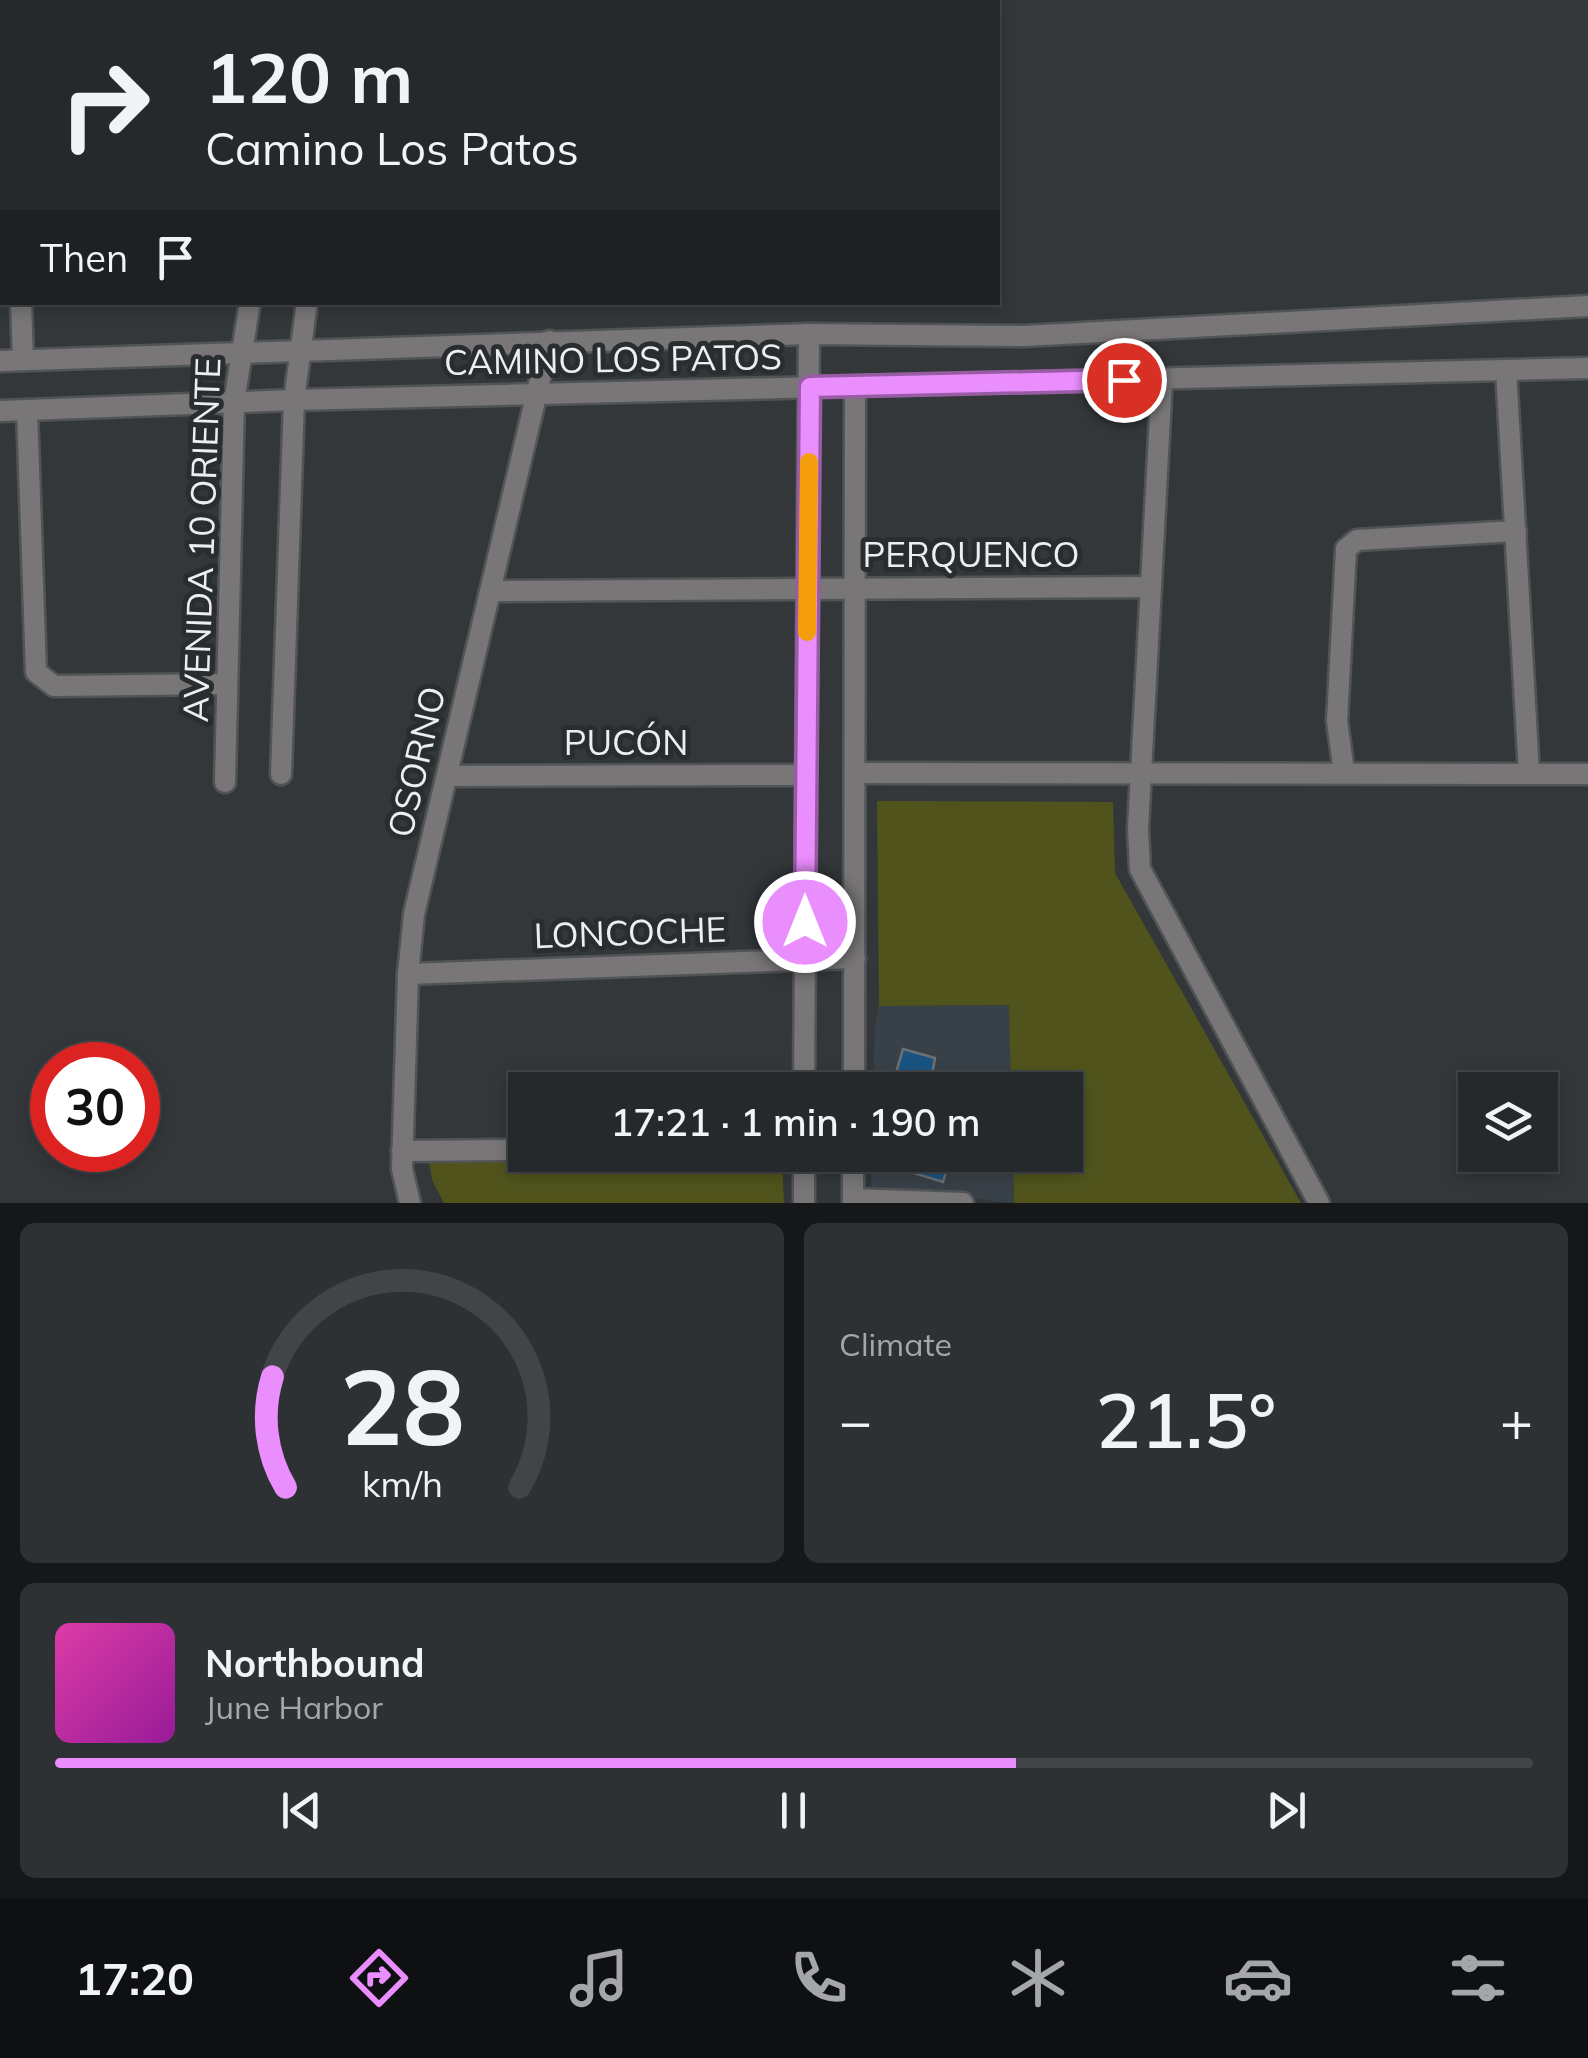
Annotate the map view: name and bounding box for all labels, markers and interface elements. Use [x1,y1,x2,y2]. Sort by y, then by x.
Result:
text: 120 m [205,33,413,121]
icon: right [40,40,170,170]
text: Camino Los Patos [205,120,579,176]
icon: arrive [148,230,203,285]
text: Then [40,234,128,282]
street label: CAMINO LOS PATOS [444,334,782,384]
pin [1082,338,1167,423]
icon: arrive [1097,353,1152,408]
street label: AVENIDA 10 ORIENTE [173,357,229,723]
street label: PERQUENCO [863,532,1079,576]
street label: OSORNO [377,682,455,841]
street label: PUCÓN [564,720,688,764]
position arrow [753,870,857,974]
street label: LONCOCHE [533,907,727,957]
speed limit sign: 30 [30,1042,160,1172]
map controls [1458,1072,1558,1172]
button: layers [1458,1072,1558,1172]
text: 17:21 · 1 min · 190 m [610,1098,981,1146]
text: Climate [839,1324,952,1364]
text: 28 [340,1340,464,1471]
text: 21.5° [1096,1373,1276,1467]
text: − [839,1386,872,1455]
text: + [1500,1386,1533,1455]
text: km/h [362,1461,442,1506]
text: Northbound [205,1639,425,1687]
text: June Harbor [205,1687,383,1727]
icon: previous [274,1783,329,1838]
icon: pause [766,1783,821,1838]
icon: next [1259,1783,1314,1838]
icon: directions [344,1943,414,2013]
icon: music [564,1943,634,2013]
icon: phone [784,1943,854,2013]
icon: climate [1003,1943,1073,2013]
icon: car [1223,1943,1293,2013]
icon: filters [1443,1943,1513,2013]
text: 17:20 [75,1950,194,2006]

